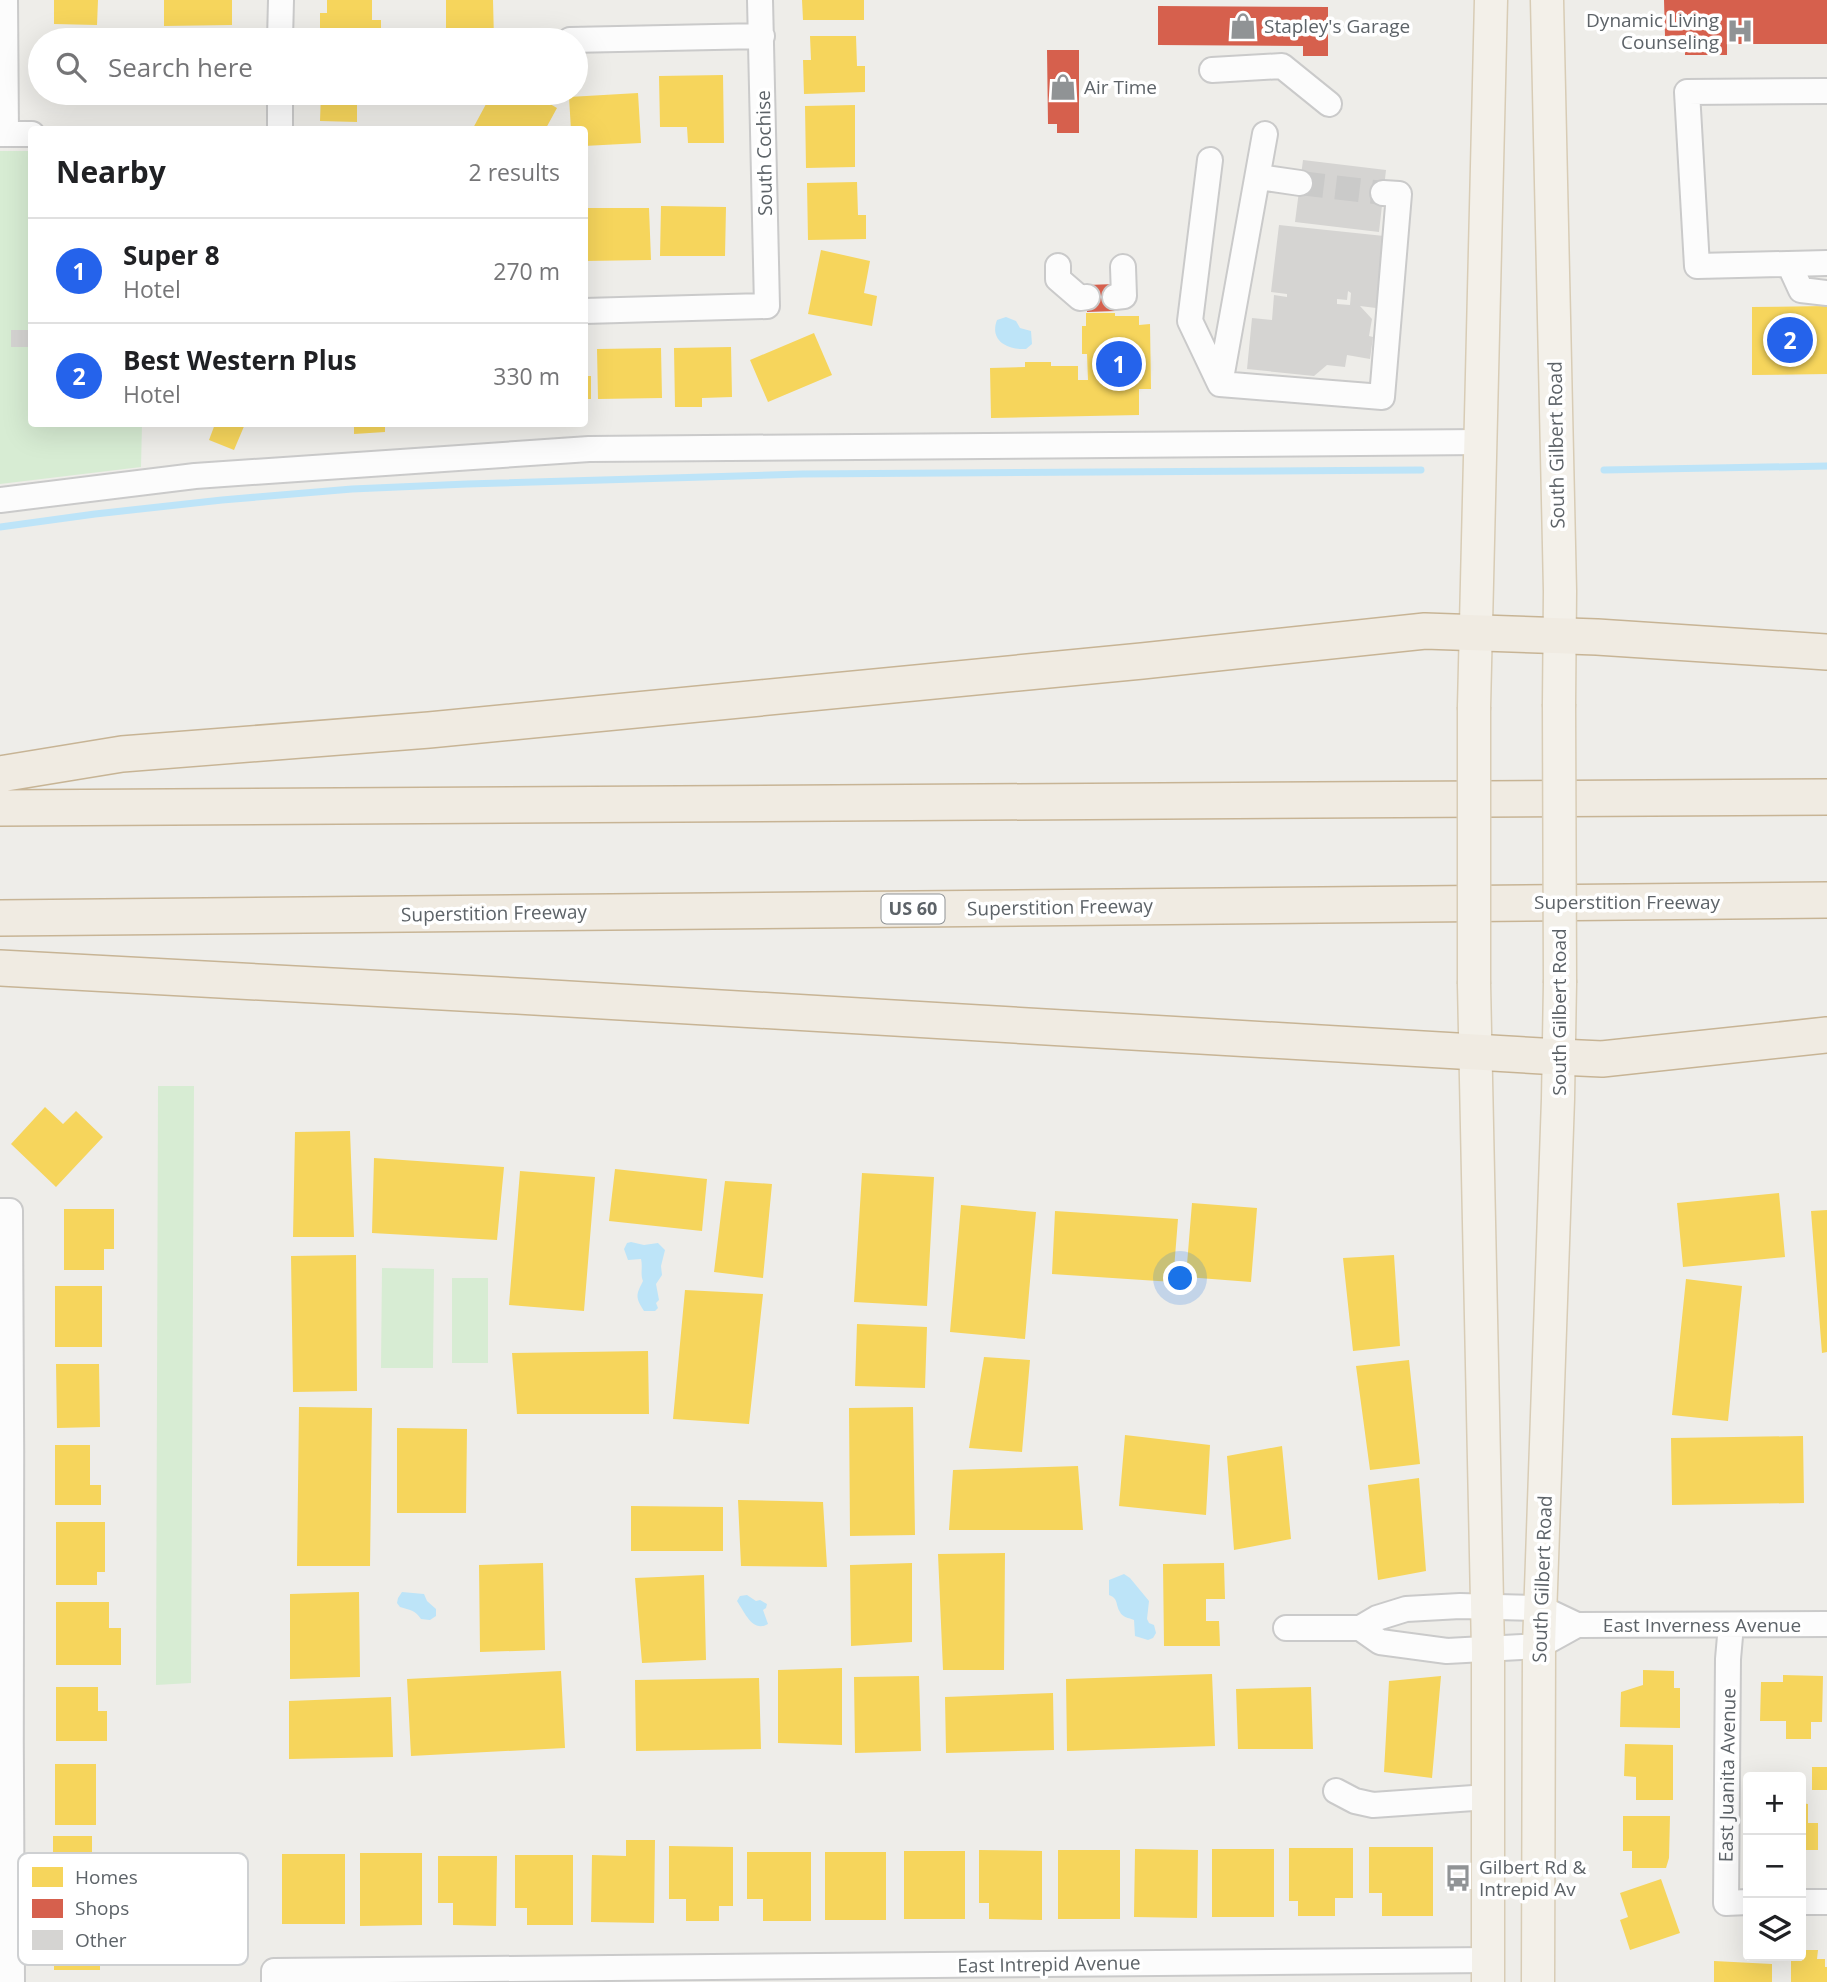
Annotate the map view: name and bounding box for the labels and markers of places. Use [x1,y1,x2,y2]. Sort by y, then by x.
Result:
place label: Dynamic Living Counseling [1586,7,1719,55]
shop icon: Stapley's Garage [1228,11,1258,41]
place label: Stapley's Garage [1264,13,1410,39]
hospital icon: Dynamic Living Counseling [1725,16,1755,46]
shop icon: Air Time [1048,72,1078,102]
place label: Air Time [1084,74,1157,100]
pin: 2 [1767,314,1813,366]
pin: 1 [1096,338,1142,390]
place label: Gilbert Rd & Intrepid Av [1479,1854,1586,1902]
bus stop icon: Gilbert Rd & Intrepid Av [1443,1863,1473,1893]

